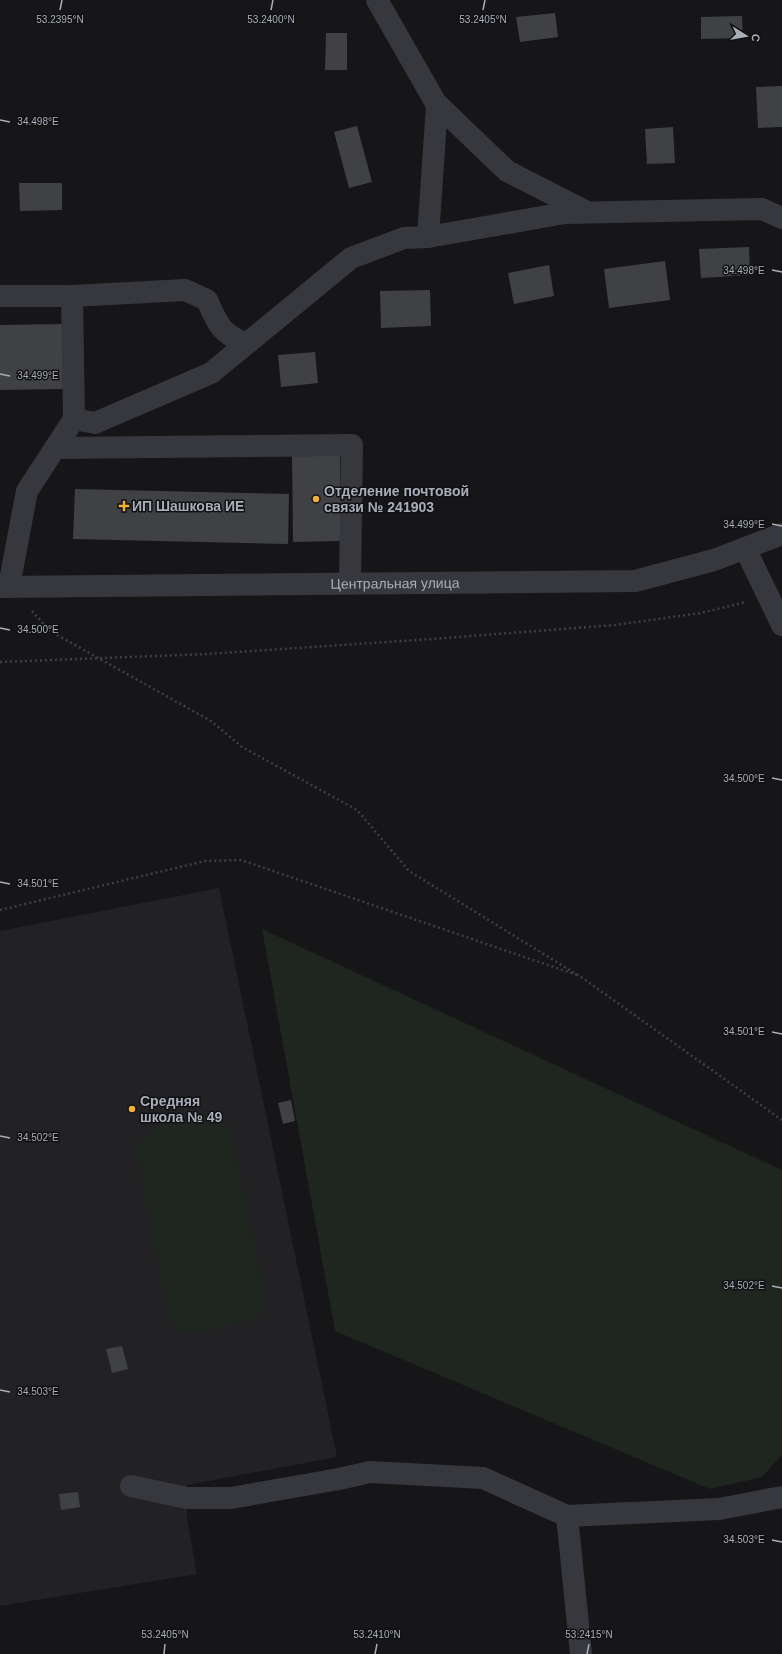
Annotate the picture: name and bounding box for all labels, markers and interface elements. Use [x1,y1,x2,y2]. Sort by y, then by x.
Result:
text: 53.2395°N [36,14,84,25]
text: 53.2400°N [247,14,295,25]
text: 53.2405°N [459,14,507,25]
north arrow [726,16,766,56]
text: С [749,33,762,43]
text: 34.498°E [17,116,59,127]
text: 34.498°E [723,265,765,276]
text: 34.499°E [17,370,59,381]
place label: Отделение почтовой связи № 241903 [324,483,469,515]
marker: Отделение почтовой связи № 241903 [311,494,321,504]
place label: ИП Шашкова ИЕ [132,498,244,514]
marker: ИП Шашкова ИЕ [119,501,129,511]
text: 34.499°E [723,519,765,530]
street label: Центральная улица [330,575,460,592]
text: 34.500°E [17,624,59,635]
text: 34.500°E [723,773,765,784]
text: 34.501°E [17,878,59,889]
text: 34.501°E [723,1026,765,1037]
place label: Средняя школа № 49 [140,1093,223,1125]
marker: Средняя школа № 49 [127,1104,137,1114]
text: 34.502°E [17,1132,59,1143]
text: 34.502°E [723,1280,765,1291]
text: 34.503°E [17,1386,59,1397]
text: 34.503°E [723,1534,765,1545]
text: 53.2405°N [141,1629,189,1640]
text: 53.2410°N [353,1629,401,1640]
text: 53.2415°N [565,1629,613,1640]

